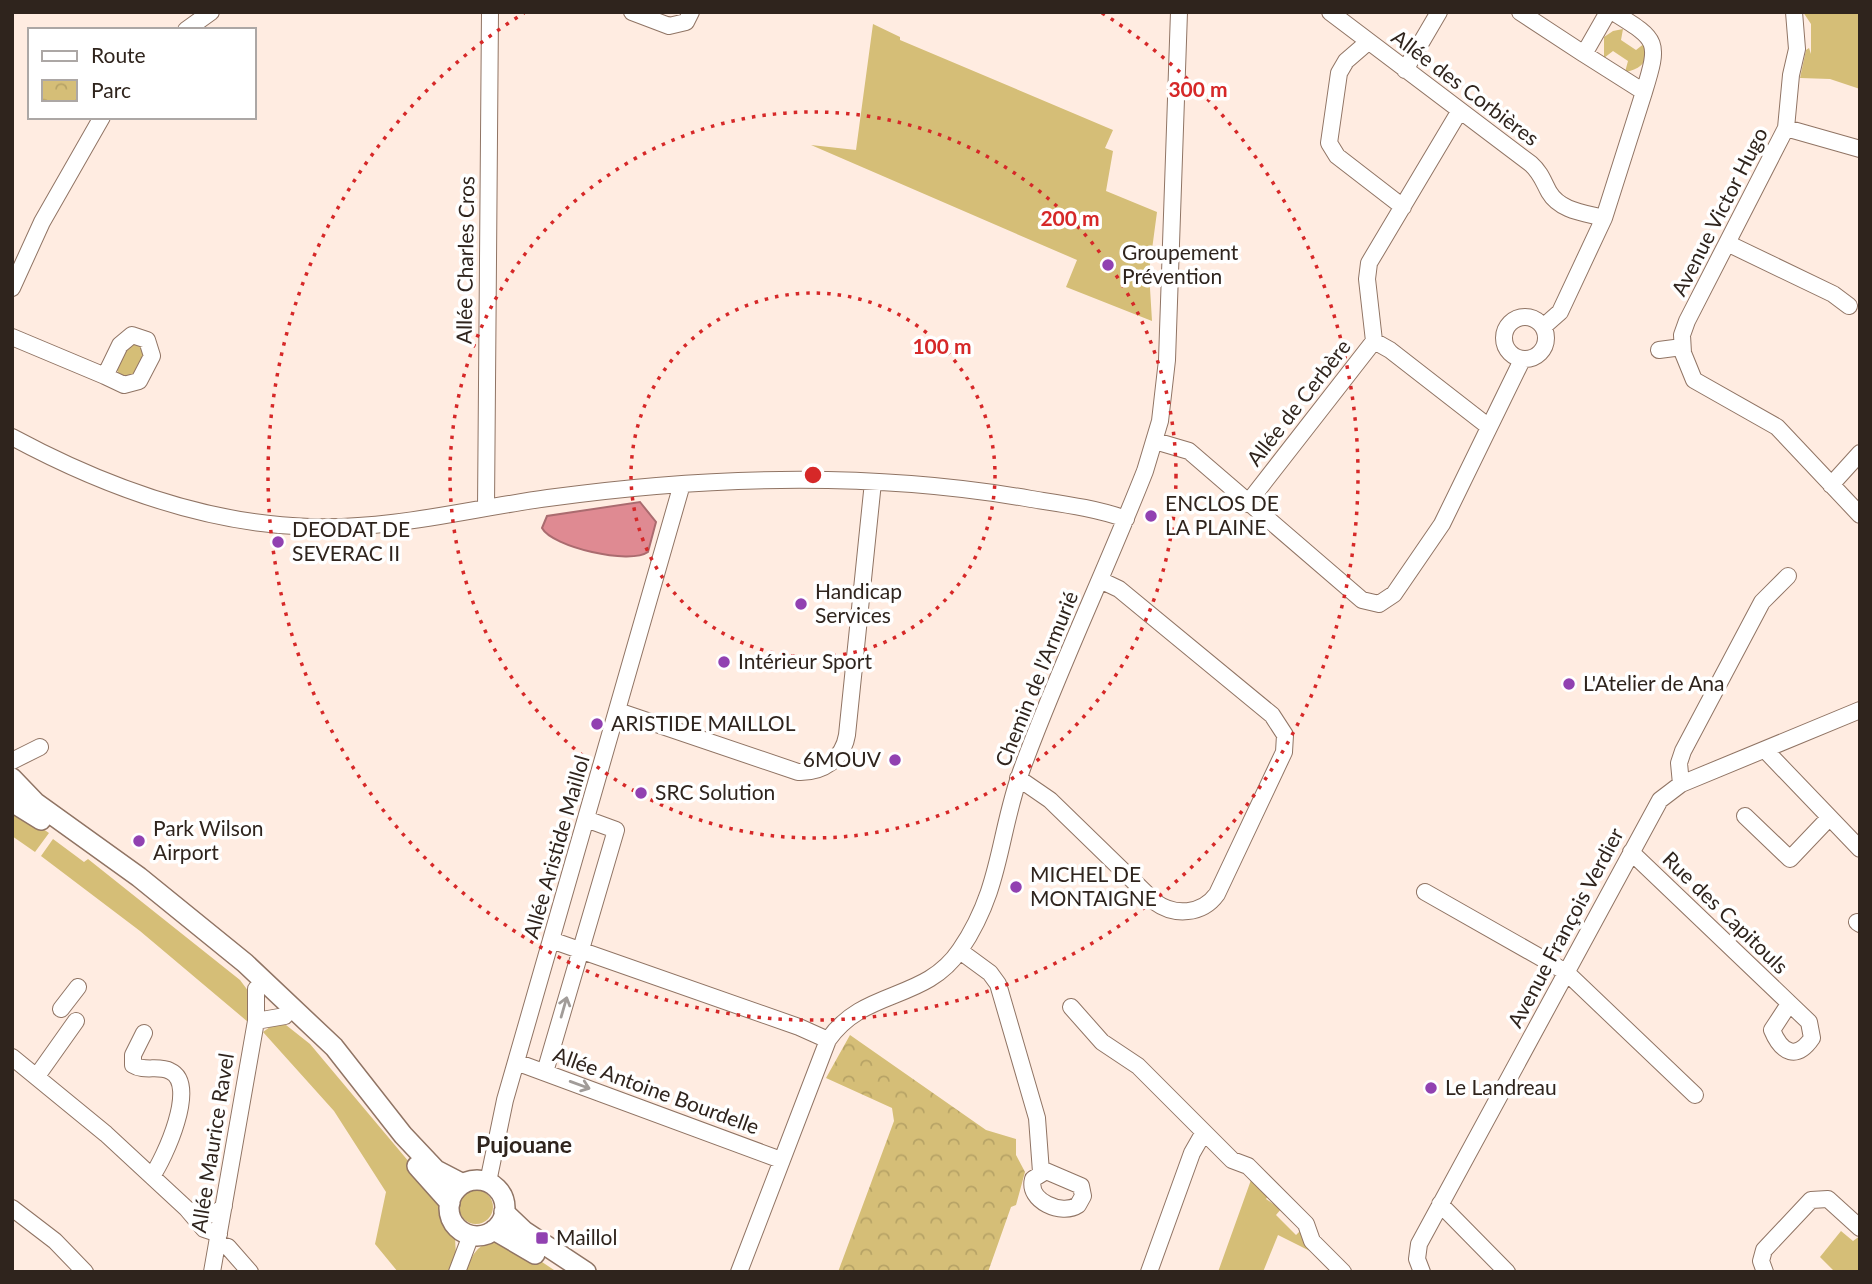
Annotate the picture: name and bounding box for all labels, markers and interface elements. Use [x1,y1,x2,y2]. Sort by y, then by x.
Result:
street label: Allée des Corbières [1387,23,1544,150]
legend [28,28,256,119]
text: Route [91,42,146,67]
text: 300 m [1168,76,1228,101]
text: Parc [91,77,131,102]
street label: Avenue Victor Hugo [1665,123,1772,300]
street label: Allée Charles Cros [451,176,478,344]
text: 200 m [1040,205,1100,230]
place label: Groupement Prévention [1122,239,1239,288]
marker: Groupement Prévention [1100,257,1116,273]
text: 100 m [912,333,972,358]
street label: Allée de Cerbère [1241,334,1355,470]
centre of rings [801,463,825,487]
place label: ENCLOS DE LA PLAINE [1165,490,1279,539]
marker: ENCLOS DE LA PLAINE [1143,508,1159,524]
place label: DEODAT DE SEVERAC II [292,516,410,565]
marker: DEODAT DE SEVERAC II [270,534,286,550]
place label: Handicap Services [815,578,902,627]
street label: Chemin de l'Armurié [989,587,1082,770]
marker: Handicap Services [793,596,809,612]
place label: Intérieur Sport [738,648,872,673]
marker: Intérieur Sport [716,654,732,670]
place label: L'Atelier de Ana [1583,670,1724,695]
marker: L'Atelier de Ana [1561,676,1577,692]
place label: ARISTIDE MAILLOL [611,710,796,735]
marker: ARISTIDE MAILLOL [589,716,605,732]
place label: 6MOUV [803,746,882,771]
street label: Allée Aristide Maillol [517,752,594,941]
marker: 6MOUV [887,752,903,768]
place label: SRC Solution [655,779,775,804]
marker: SRC Solution [633,785,649,801]
place label: Park Wilson Airport [153,815,264,864]
street label: Avenue François Verdier [1501,823,1628,1031]
marker: Park Wilson Airport [131,833,147,849]
street label: Rue des Capitouls [1658,846,1794,978]
place label: MICHEL DE MONTAIGNE [1030,861,1157,910]
marker: MICHEL DE MONTAIGNE [1008,879,1024,895]
one-way arrow [558,996,571,1018]
street label: Allée Antoine Bourdelle [550,1041,763,1139]
street label: Allée Maurice Ravel [185,1051,238,1234]
place label: Le Landreau [1445,1074,1557,1099]
one-way arrow [569,1080,591,1092]
marker: Le Landreau [1423,1080,1439,1096]
district label: Pujouane [476,1130,572,1158]
place label: Maillol [556,1224,617,1249]
marker: Maillol [534,1230,550,1246]

